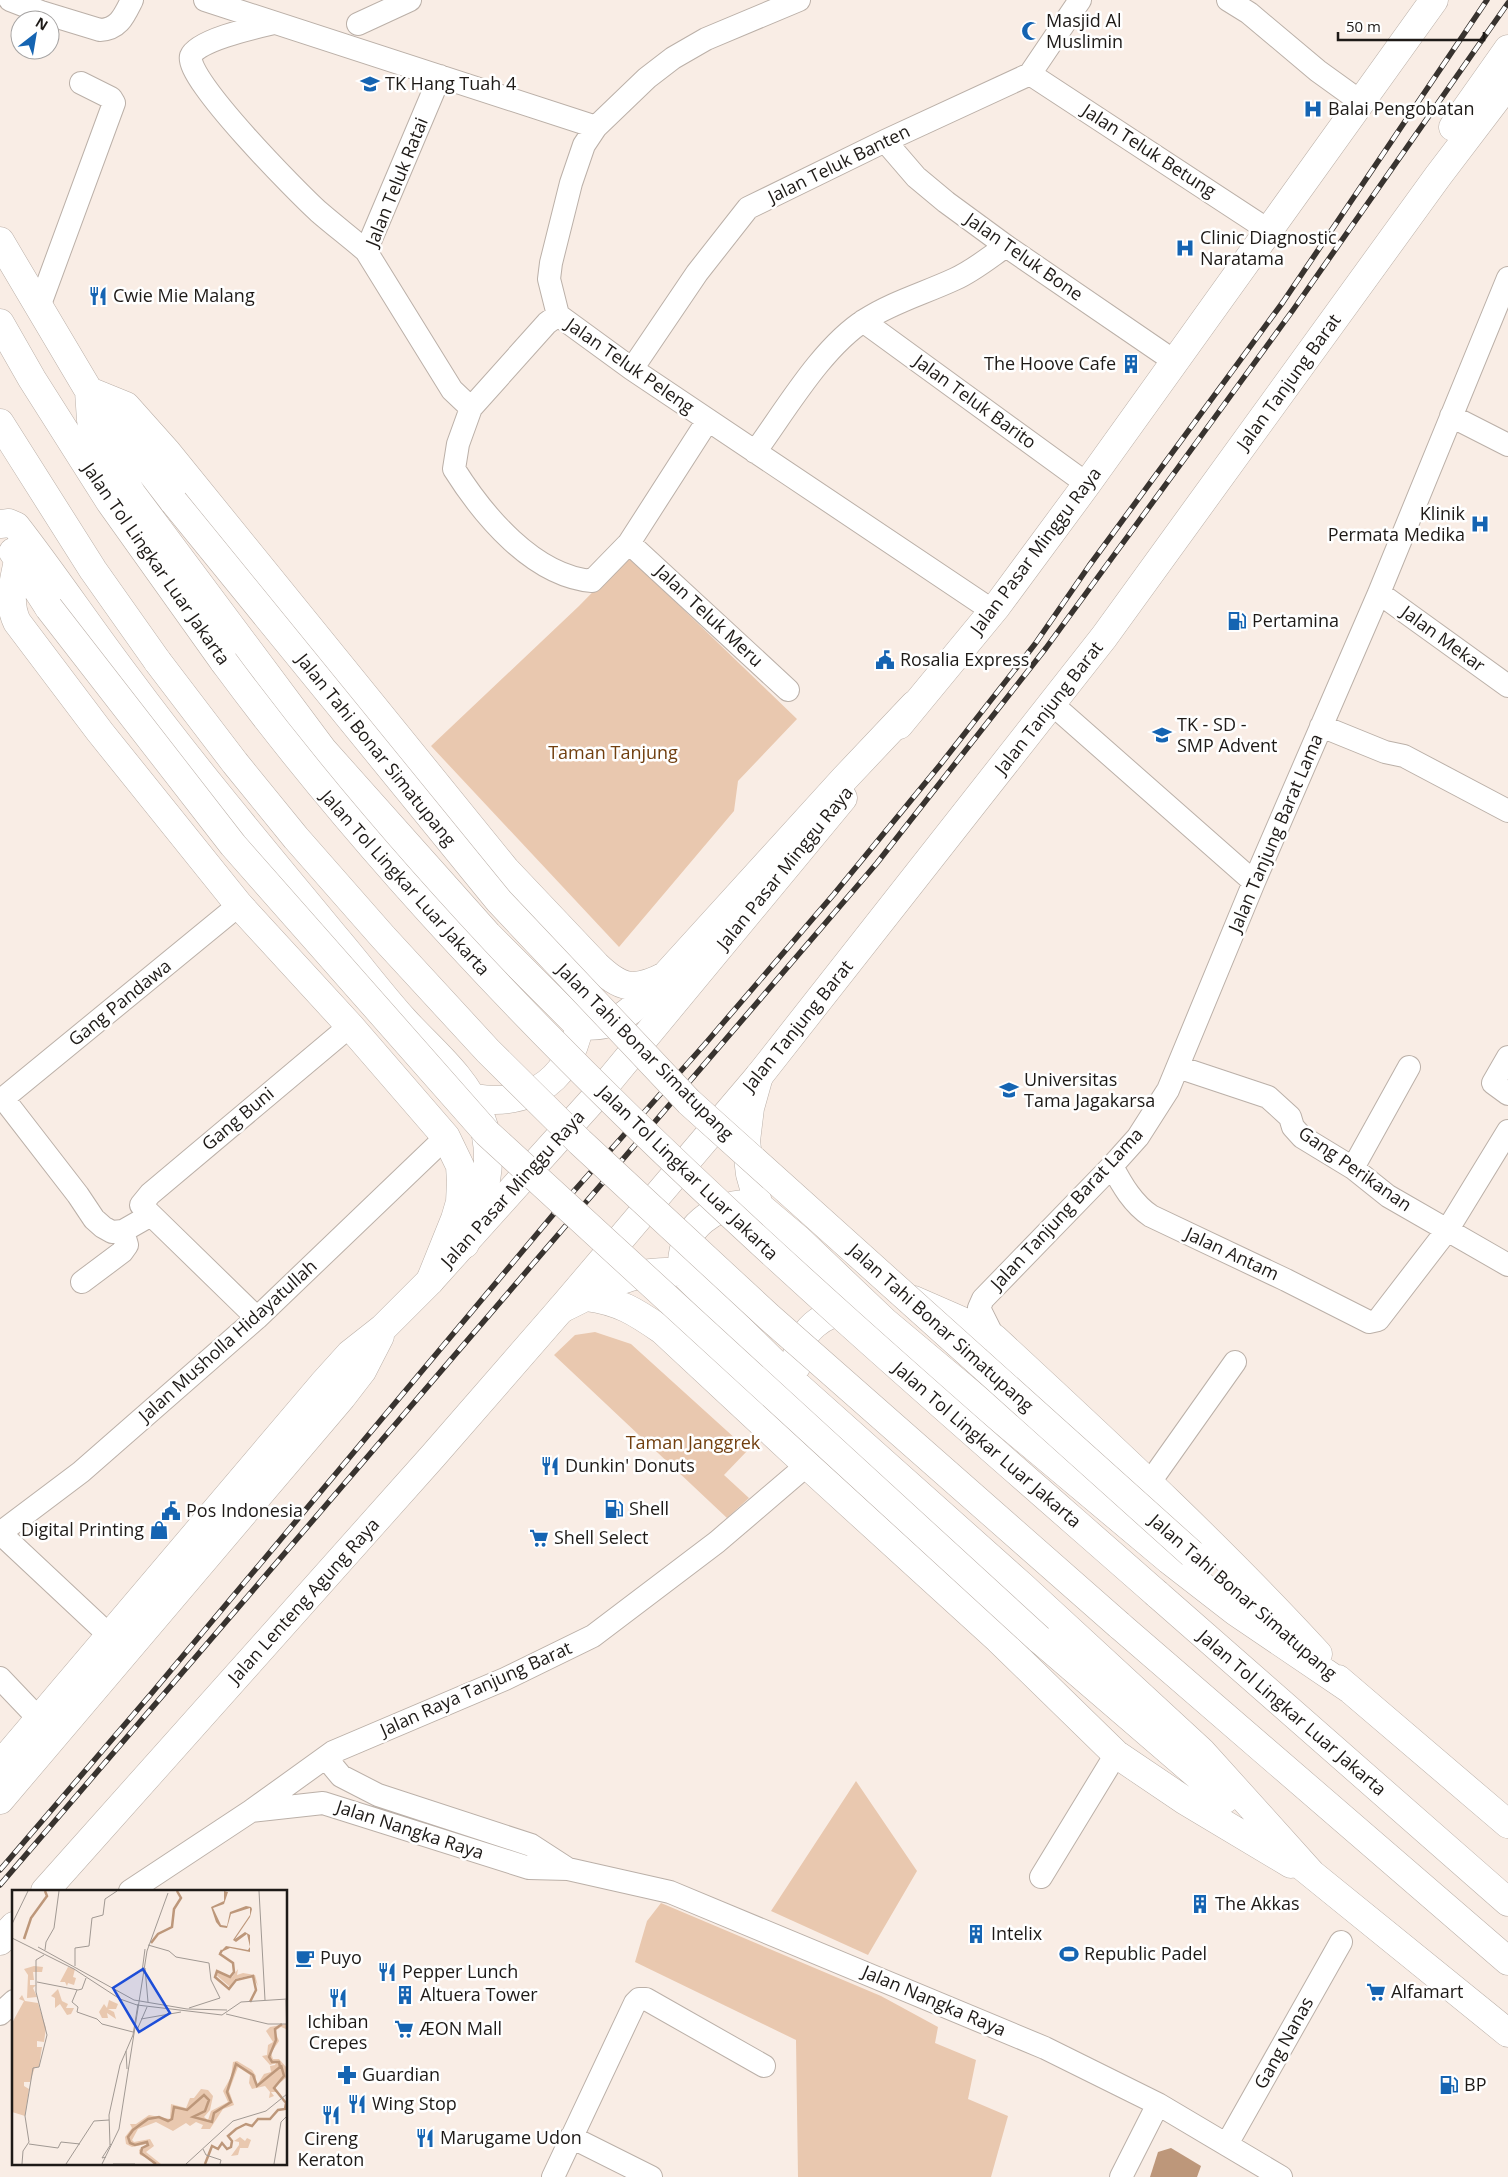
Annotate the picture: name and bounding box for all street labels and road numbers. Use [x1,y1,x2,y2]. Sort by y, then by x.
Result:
street label: Jalan Teluk Betung [1076,97,1221,203]
street label: Jalan Teluk Ratai [359,114,433,251]
street label: Jalan Teluk Banten [762,118,914,209]
street label: Jalan Teluk Bone [959,206,1088,306]
street label: Jalan Tanjung Barat [1230,309,1346,456]
street label: Jalan Teluk Peleng [560,311,700,419]
street label: Jalan Teluk Barito [908,348,1042,454]
street label: Jalan Tol Lingkar Luar Jakarta [76,456,236,669]
street label: Jalan Pasar Minggu Raya [963,462,1106,641]
street label: Jalan Teluk Meru [649,558,769,672]
street label: Jalan Mekar [1395,598,1491,677]
street label: Jalan Tanjung Barat [987,636,1108,780]
street label: Jalan Tahi Bonar Simatupang [290,647,462,851]
street label: Jalan Tanjung Barat Lama [1222,730,1328,937]
street label: Jalan Pasar Minggu Raya [710,781,858,956]
street label: Jalan Tol Lingkar Luar Jakarta [315,783,496,980]
street label: Gang Pandawa [63,953,176,1051]
street label: Jalan Tanjung Barat [735,955,858,1098]
street label: Jalan Tahi Bonar Simatupang [551,956,740,1145]
street label: Jalan Tol Lingkar Luar Jakarta [592,1078,784,1265]
street label: Gang Buni [196,1081,278,1155]
street label: Jalan Pasar Minggu Raya [434,1105,589,1274]
street label: Gang Perikanan [1294,1120,1417,1216]
street label: Jalan Tanjung Barat Lama [983,1122,1148,1296]
street label: Jalan Antam [1180,1220,1283,1285]
street label: Jalan Tahi Bonar Simatupang [843,1236,1039,1417]
street label: Jalan Musholla Hidayatullah [132,1254,322,1428]
street label: Jalan Tol Lingkar Luar Jakarta [887,1355,1087,1533]
street label: Jalan Tahi Bonar Simatupang [1143,1507,1343,1685]
street label: Jalan Lenteng Agung Raya [221,1512,384,1690]
street label: Jalan Tol Lingkar Luar Jakarta [1192,1623,1392,1801]
street label: Jalan Raya Tanjung Barat [374,1635,575,1742]
street label: Jalan Nangka Raya [332,1793,487,1864]
street label: Jalan Nangka Raya [857,1958,1010,2041]
street label: Gang Nanas [1248,1992,1318,2093]

